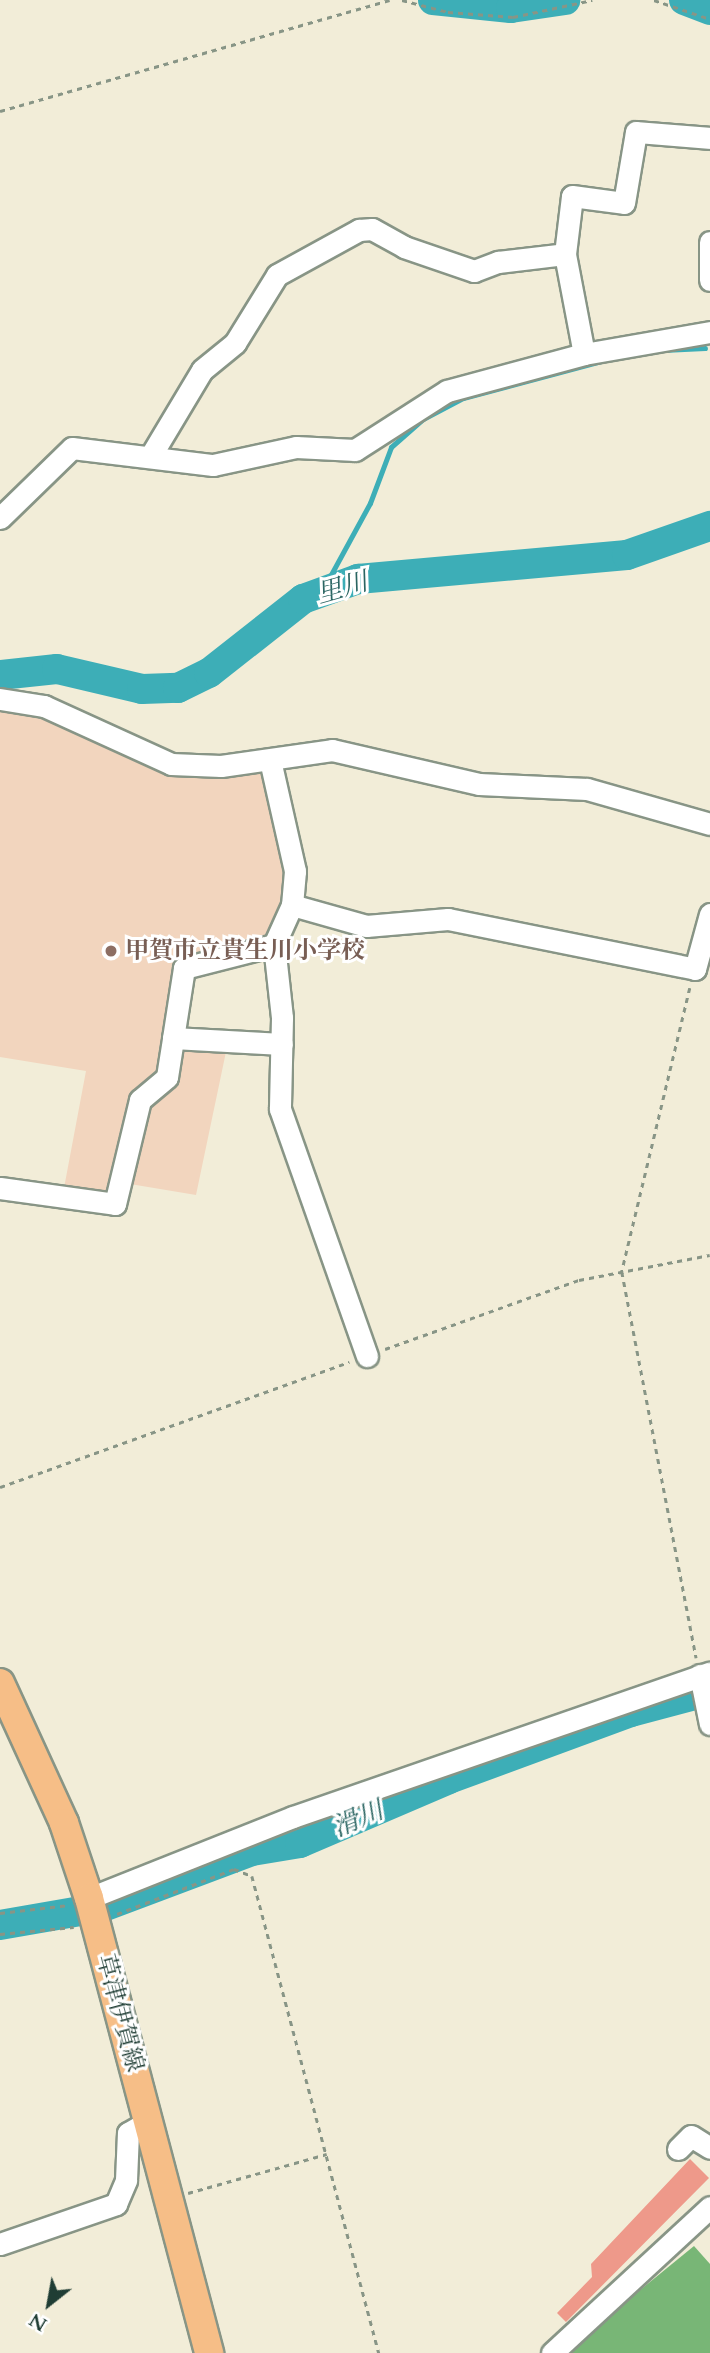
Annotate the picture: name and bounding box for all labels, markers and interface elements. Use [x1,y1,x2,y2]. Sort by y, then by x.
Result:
water label: 里川 [313,566,371,610]
place label: 甲賀市立貴生川小学校 [125,937,365,965]
marker: 甲賀市立貴生川小学校 [103,943,119,959]
water label: 滑川 [328,1794,388,1844]
street label: 草津伊賀線 [91,1951,149,2075]
north arrow [14,2269,84,2339]
text: N [24,2307,52,2337]

